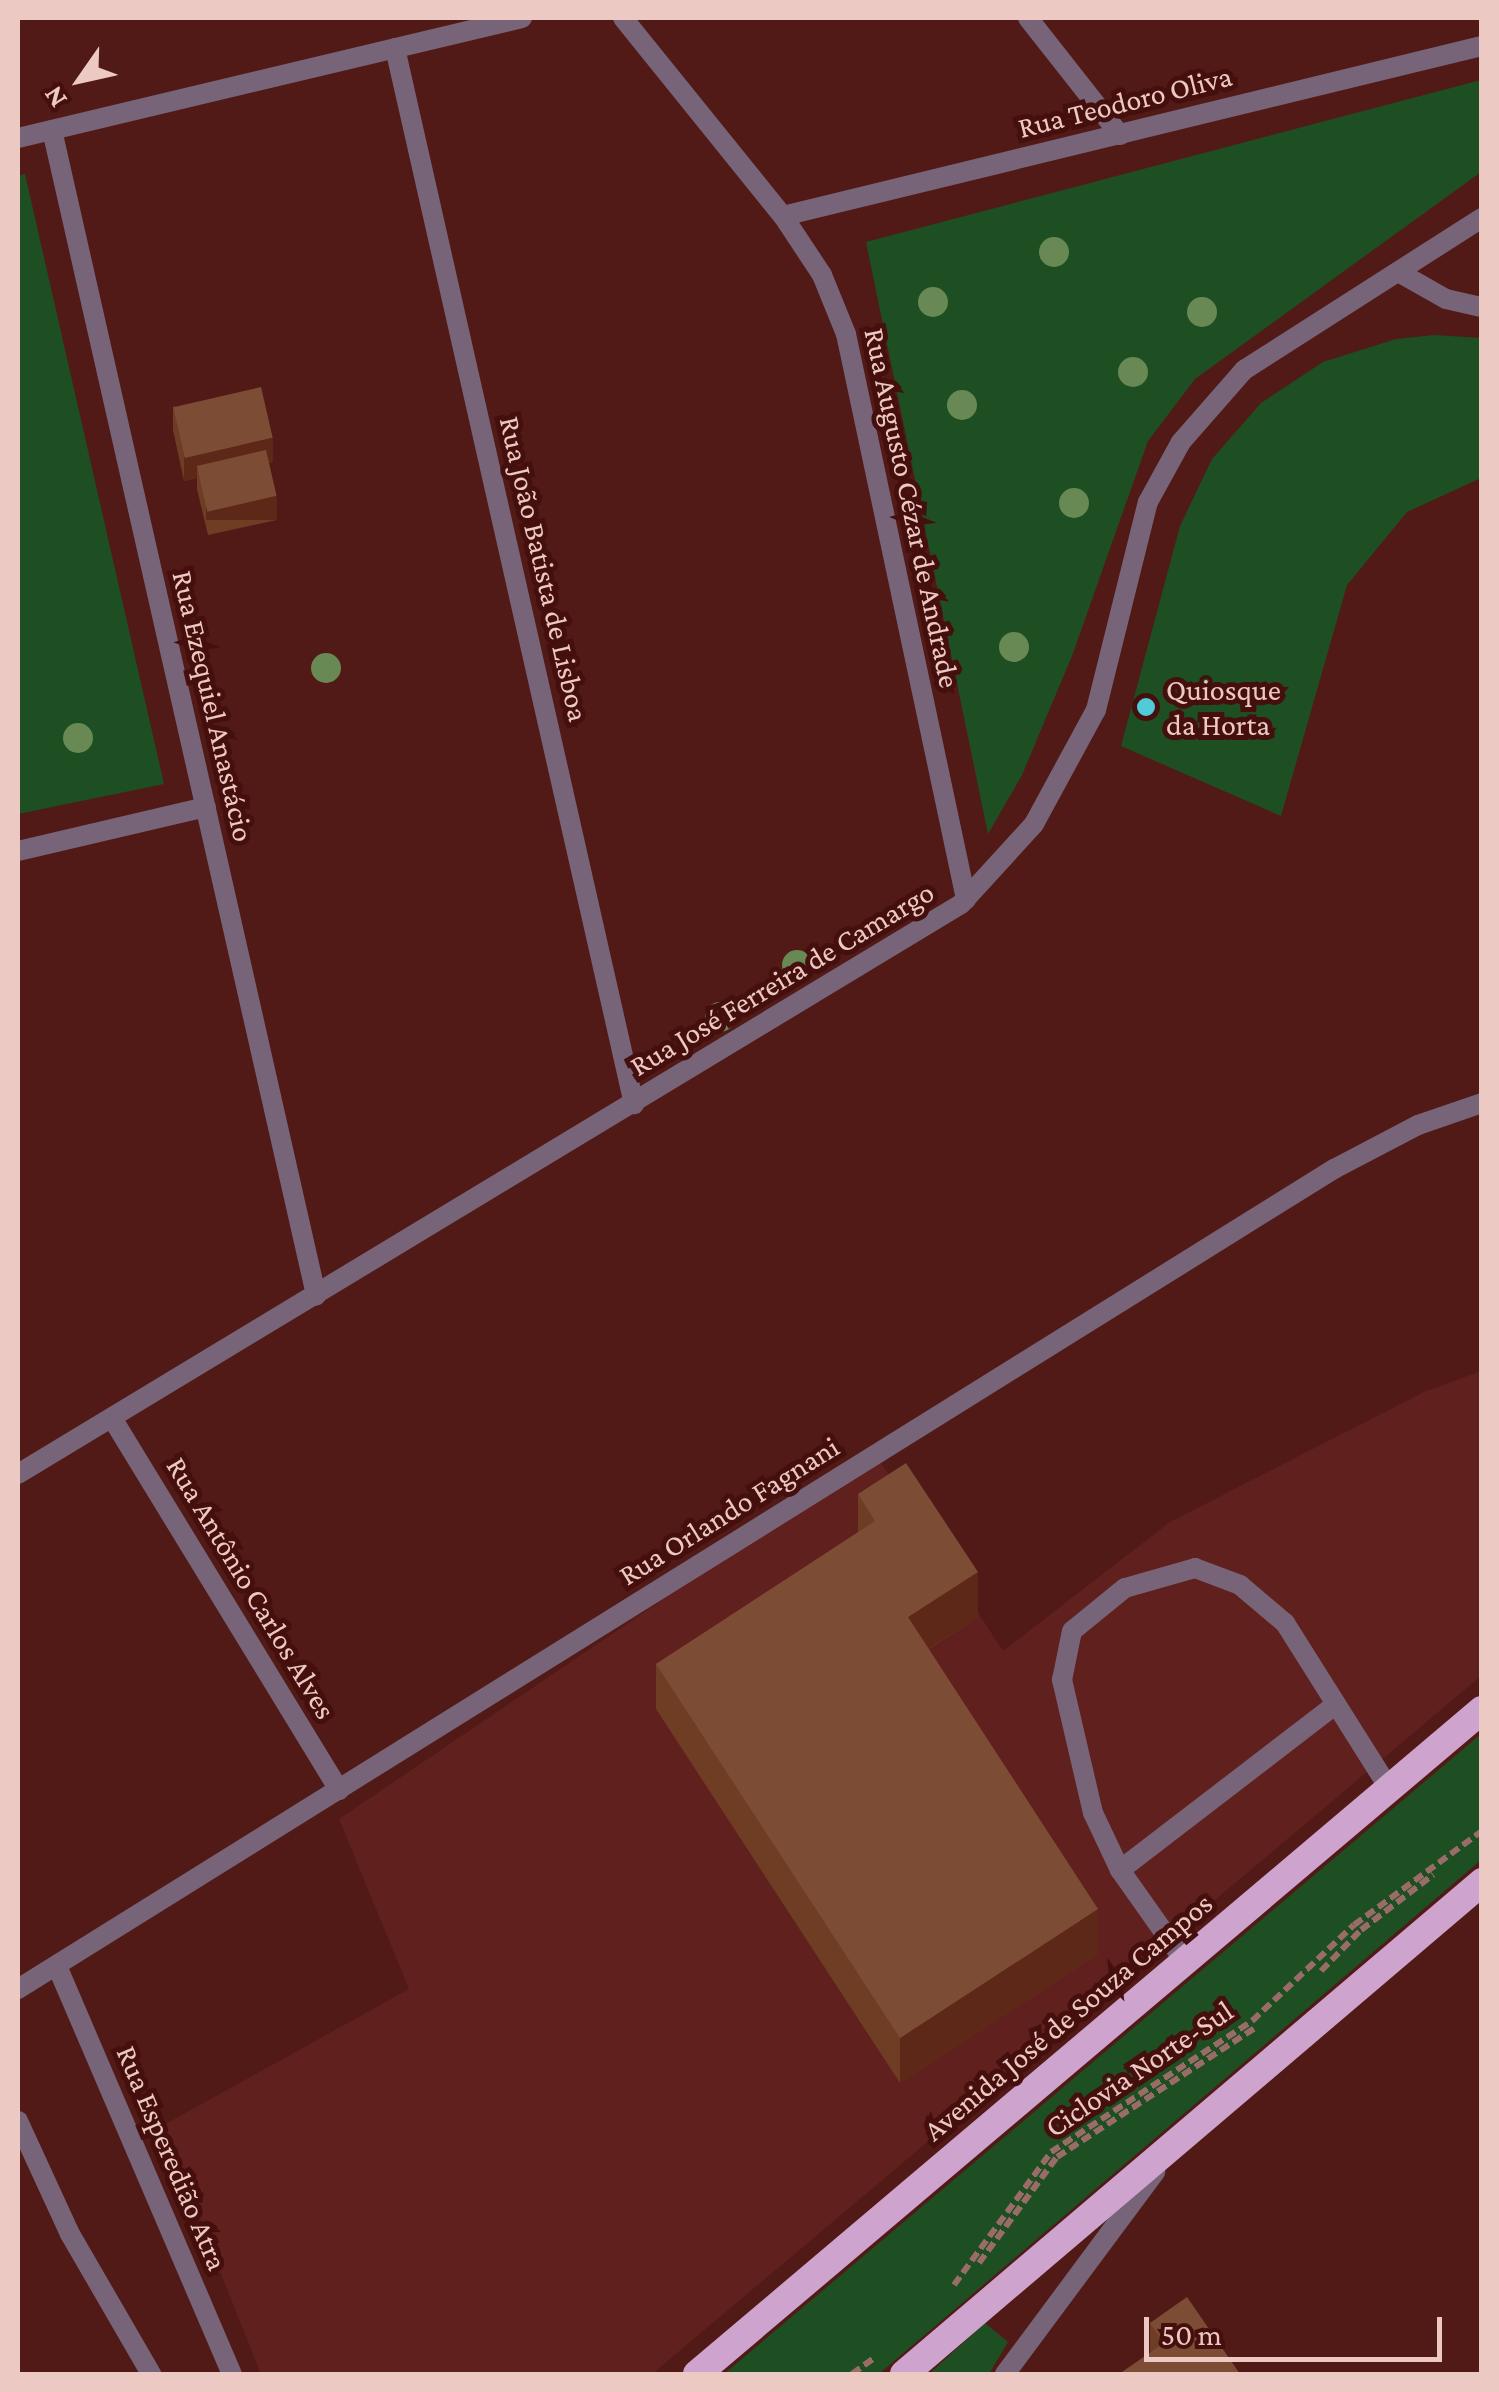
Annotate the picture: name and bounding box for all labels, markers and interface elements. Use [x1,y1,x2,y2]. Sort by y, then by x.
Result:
north arrow [30,30,130,130]
street label: Rua Teodoro Oliva [1014,58,1236,146]
text: N [37,80,73,114]
street label: Rua Augusto Cézar de Andrade [856,325,968,691]
street label: Rua João Batista de Lisboa [491,413,597,725]
street label: Rua Ezequiel Anastácio [164,567,262,845]
place label: Quiosque da Horta [1166,672,1281,742]
marker: Quiosque da Horta [1135,696,1157,718]
street label: Rua José Ferreira de Camargo [624,874,940,1084]
street label: Rua Orlando Fagnani [612,1429,846,1593]
street label: Rua Antônio Carlos Alves [158,1450,344,1726]
street label: Avenida José de Souza Campos [916,1885,1220,2149]
street label: Ciclovia Norte-Sul [1038,1993,1240,2145]
street label: Rua Esperedião Atra [108,2040,236,2276]
scale bar [1149,2297,1446,2359]
text: 50 m [1161,2318,1222,2351]

